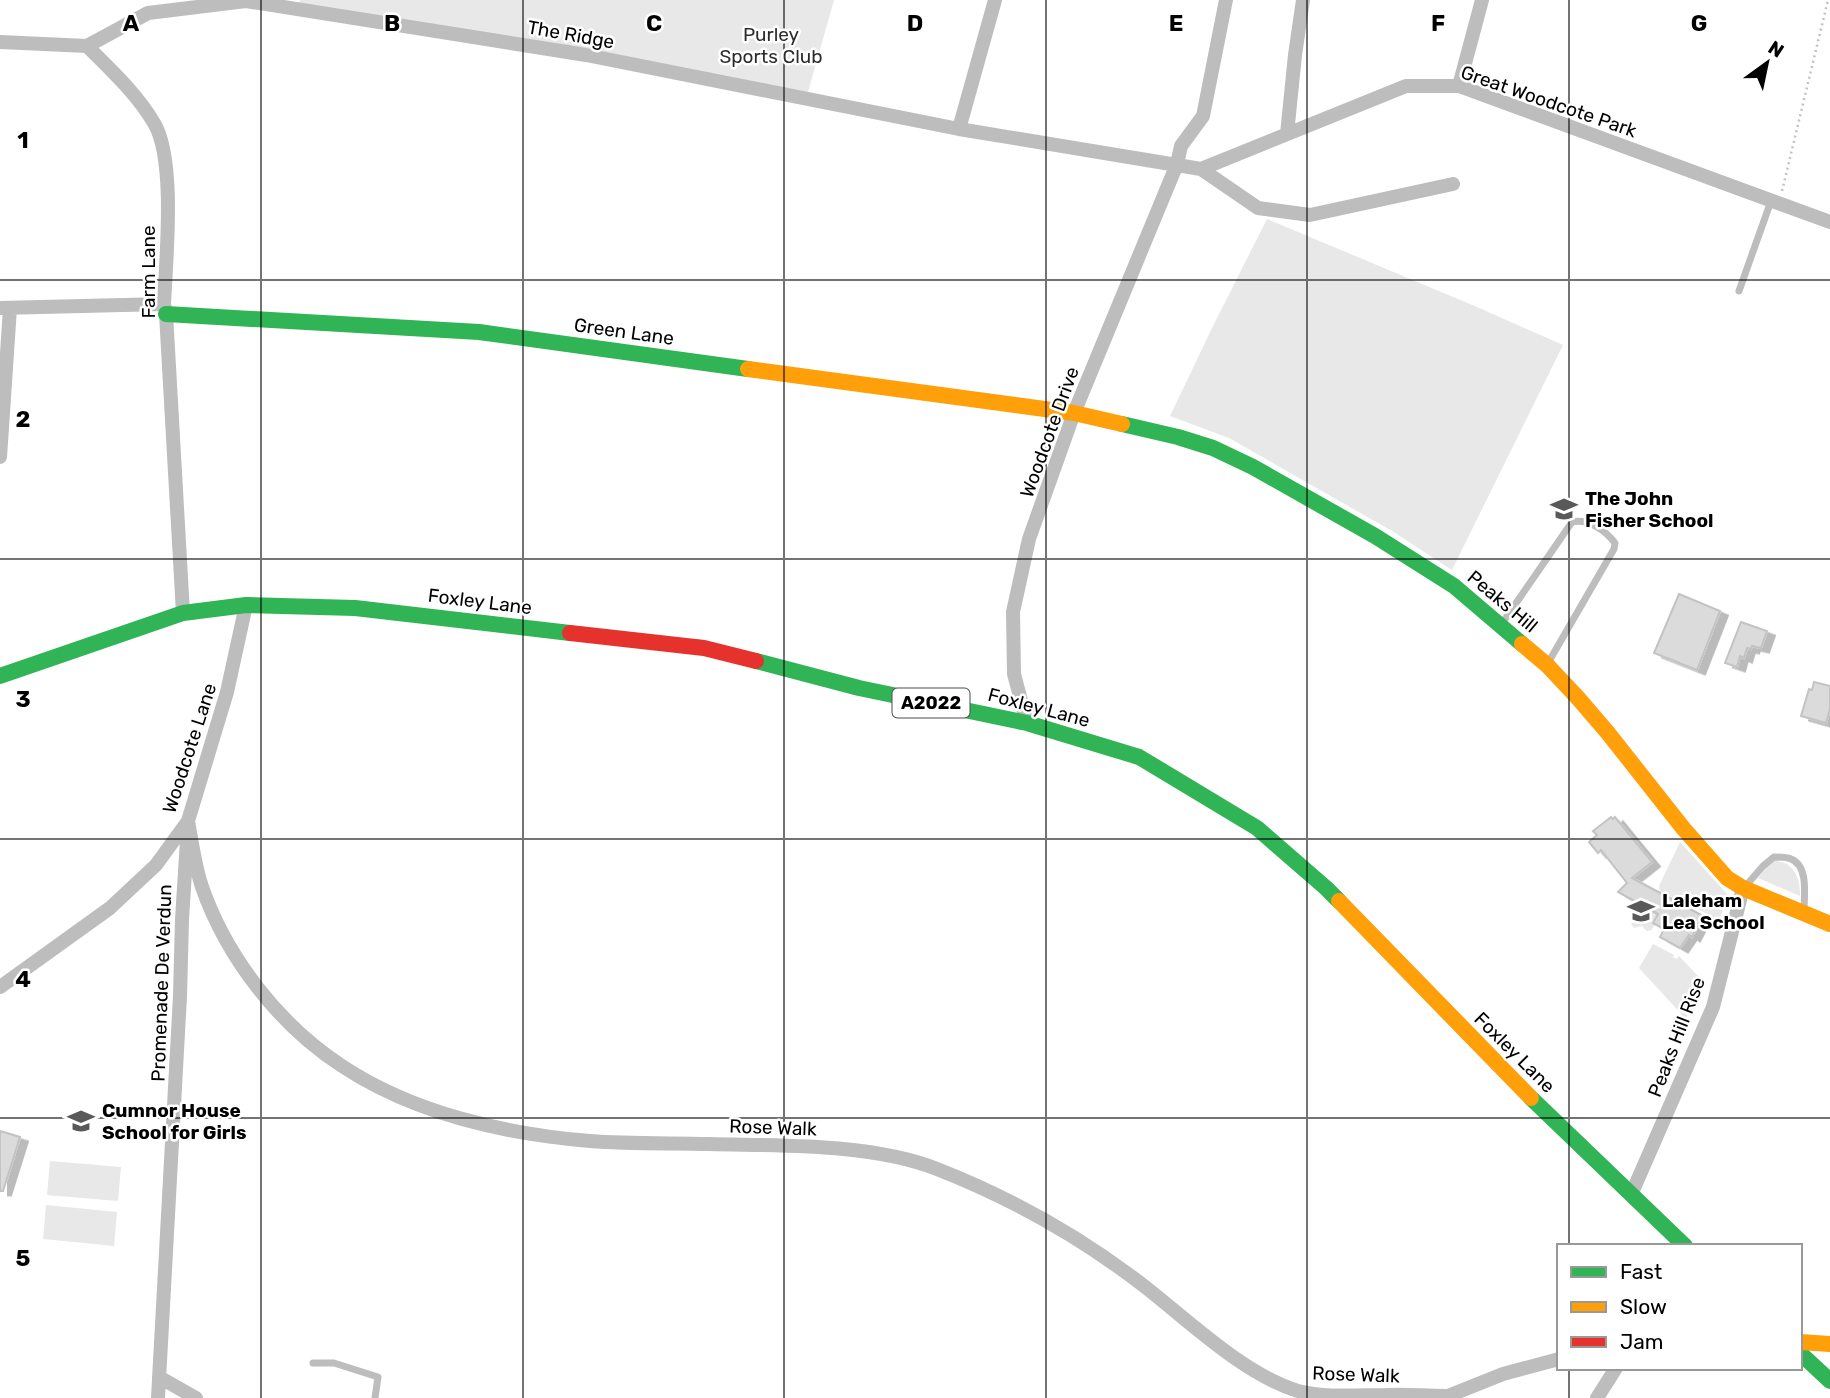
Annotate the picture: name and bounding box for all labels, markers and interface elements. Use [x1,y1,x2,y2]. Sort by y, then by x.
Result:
text: A [123,9,140,37]
text: B [384,9,400,37]
text: C [646,9,662,37]
text: D [907,9,923,37]
text: E [1169,9,1183,37]
text: F [1431,9,1445,37]
text: G [1691,9,1707,37]
street label: The Ridge [526,16,616,53]
park label: Purley Sports Club [719,23,823,68]
north arrow [1732,28,1802,98]
text: N [1764,36,1788,63]
street label: Great Woodcote Park [1458,61,1640,142]
text: 1 [17,126,29,154]
street label: Farm Lane [137,225,160,319]
street label: Green Lane [572,313,675,350]
street label: Woodcote Drive [1015,364,1084,501]
text: 2 [16,405,30,433]
place label: The John Fisher School [1585,487,1713,532]
school or university icon: The John Fisher School [1549,494,1579,524]
street label: Peaks Hill [1463,565,1542,637]
street label: Foxley Lane [427,584,533,619]
street label: Woodcote Lane [158,680,221,816]
street label: Foxley Lane [985,683,1092,732]
text: 3 [15,685,31,713]
road number: A2022 [892,688,970,718]
street label: Promenade De Verdun [147,884,176,1082]
place label: Laleham Lea School [1662,889,1765,934]
school or university icon: Laleham Lea School [1626,896,1656,926]
text: 4 [15,965,31,993]
street label: Peaks Hill Rise [1643,974,1710,1100]
street label: Foxley Lane [1470,1007,1560,1097]
place label: Cumnor House School for Girls [102,1099,246,1144]
school or university icon: Cumnor House School for Girls [66,1106,96,1136]
street label: Rose Walk [729,1114,817,1141]
text: 5 [16,1244,31,1272]
legend [1557,1244,1802,1370]
text: Fast [1620,1259,1662,1284]
text: Slow [1620,1294,1667,1319]
text: Jam [1620,1329,1664,1354]
street label: Rose Walk [1312,1361,1400,1388]

